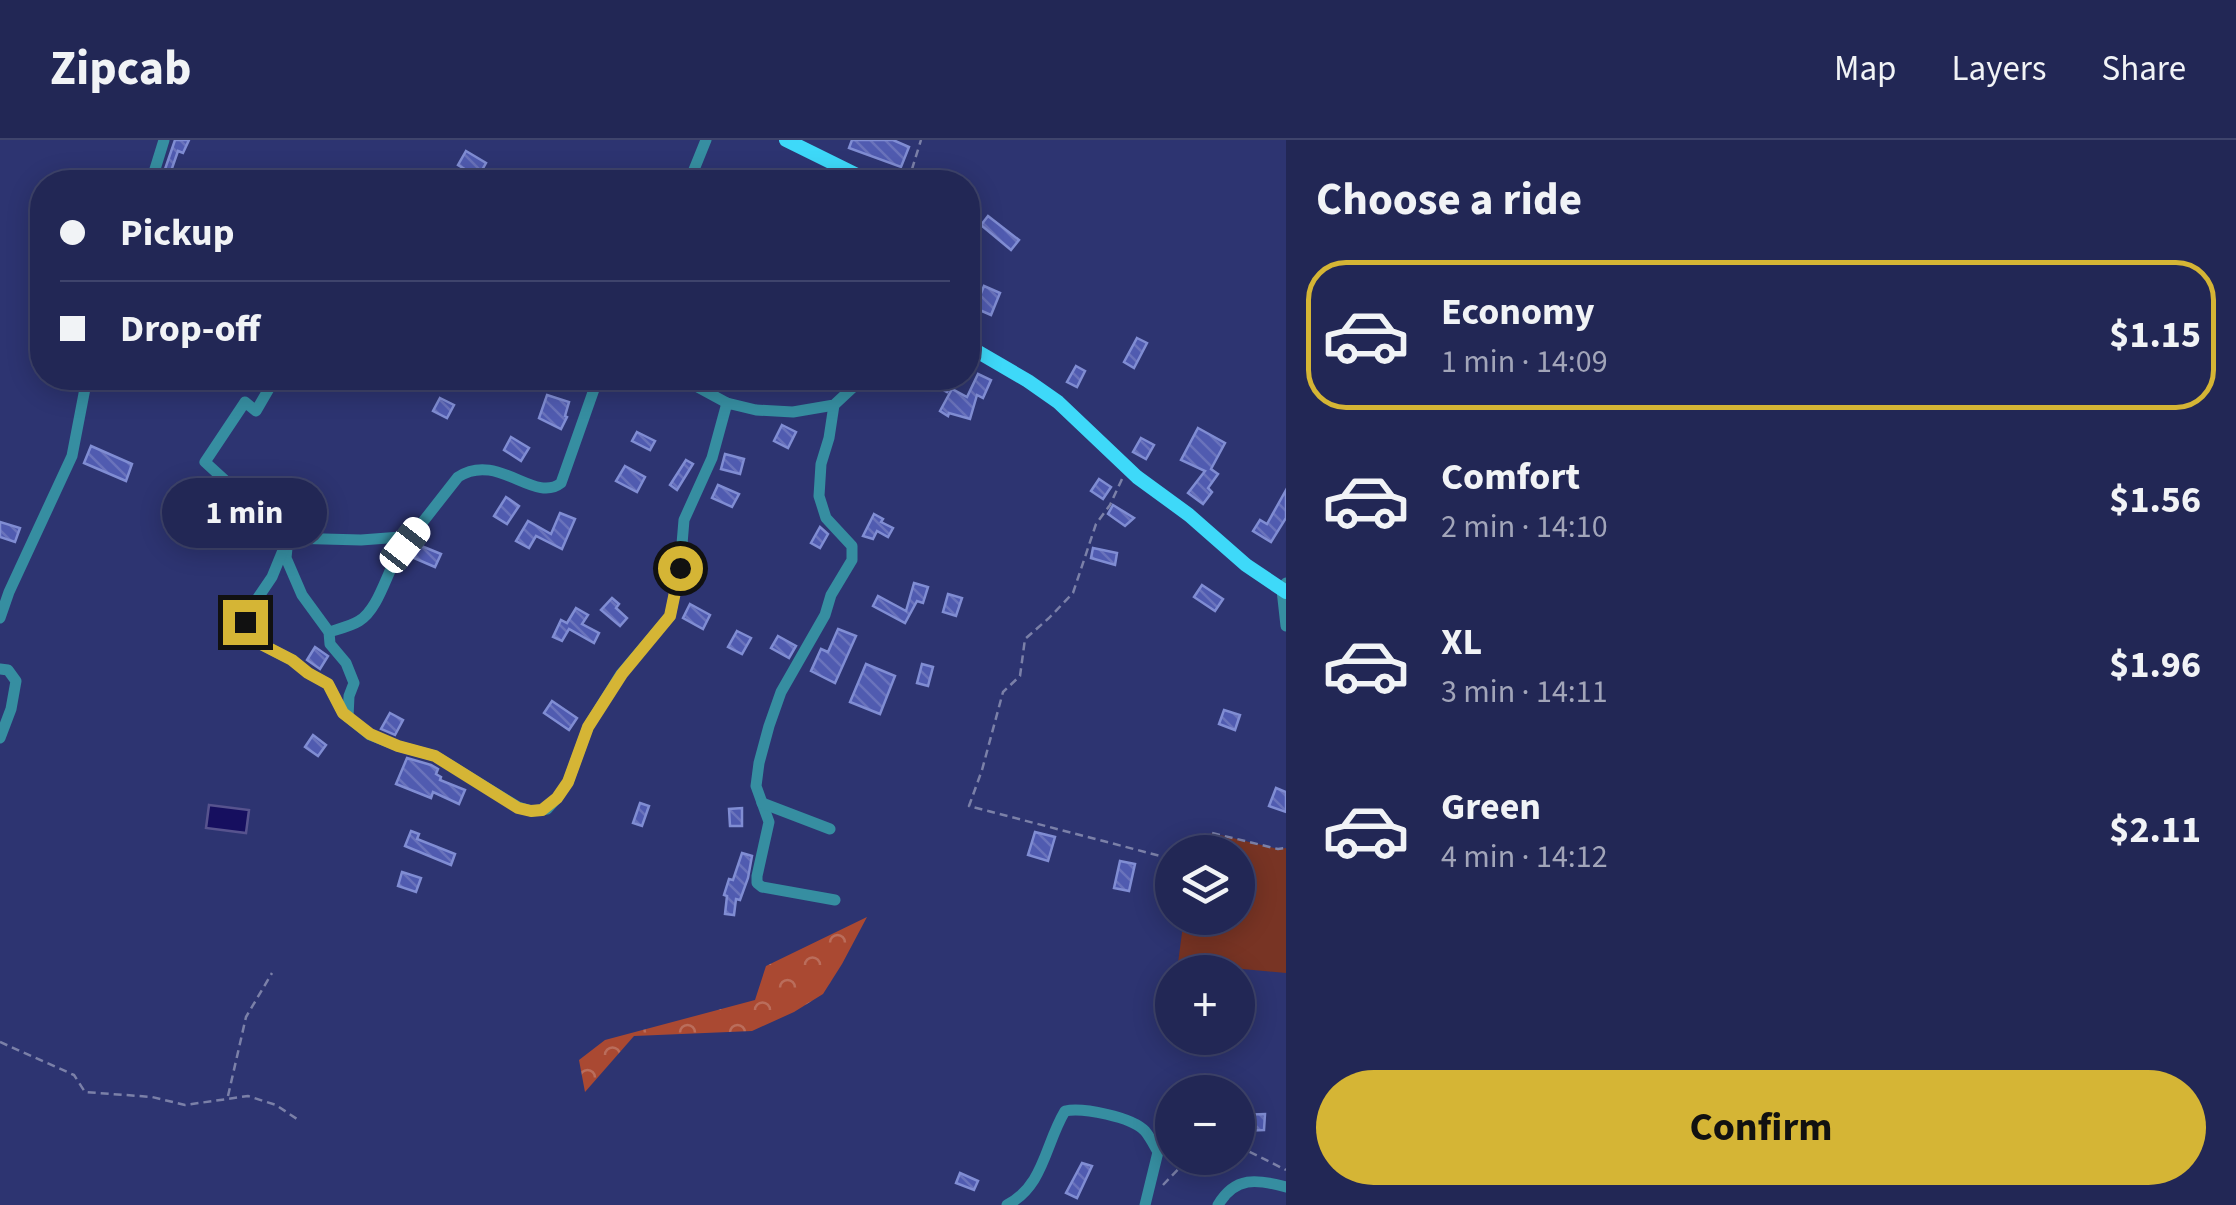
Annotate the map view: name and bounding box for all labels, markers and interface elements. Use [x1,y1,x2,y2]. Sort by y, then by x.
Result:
text: Zipcab [50,35,192,103]
text: Map [1834,44,1897,94]
text: Layers [1952,44,2046,94]
text: Share [2101,44,2186,94]
text: Choose a ride [1316,168,1582,232]
text: Pickup [120,206,234,260]
text: Economy [1441,285,1594,339]
icon: car [1321,290,1411,380]
text: Drop-off [120,302,260,356]
text: $1.15 [2109,308,2201,362]
text: 1 min · 14:09 [1441,339,1608,385]
text: Comfort [1441,450,1580,504]
icon: car [1321,455,1411,545]
text: $1.56 [2109,473,2201,527]
callout: 1 min [162,477,328,547]
text: 1 min [206,490,283,536]
text: 2 min · 14:10 [1441,504,1608,550]
car [375,512,435,578]
route start [658,546,703,591]
route end [223,600,268,645]
text: XL [1441,615,1482,669]
icon: car [1321,620,1411,710]
text: $1.96 [2109,638,2201,692]
text: 3 min · 14:11 [1441,669,1608,715]
text: Green [1441,780,1541,834]
icon: car [1321,785,1411,875]
text: $2.11 [2109,803,2201,857]
text: 4 min · 14:12 [1441,834,1608,880]
map controls [1155,835,1255,1175]
button: layers [1155,835,1255,935]
button: + [1155,955,1255,1055]
button: Confirm [1316,1070,2206,1185]
button: − [1155,1075,1255,1175]

